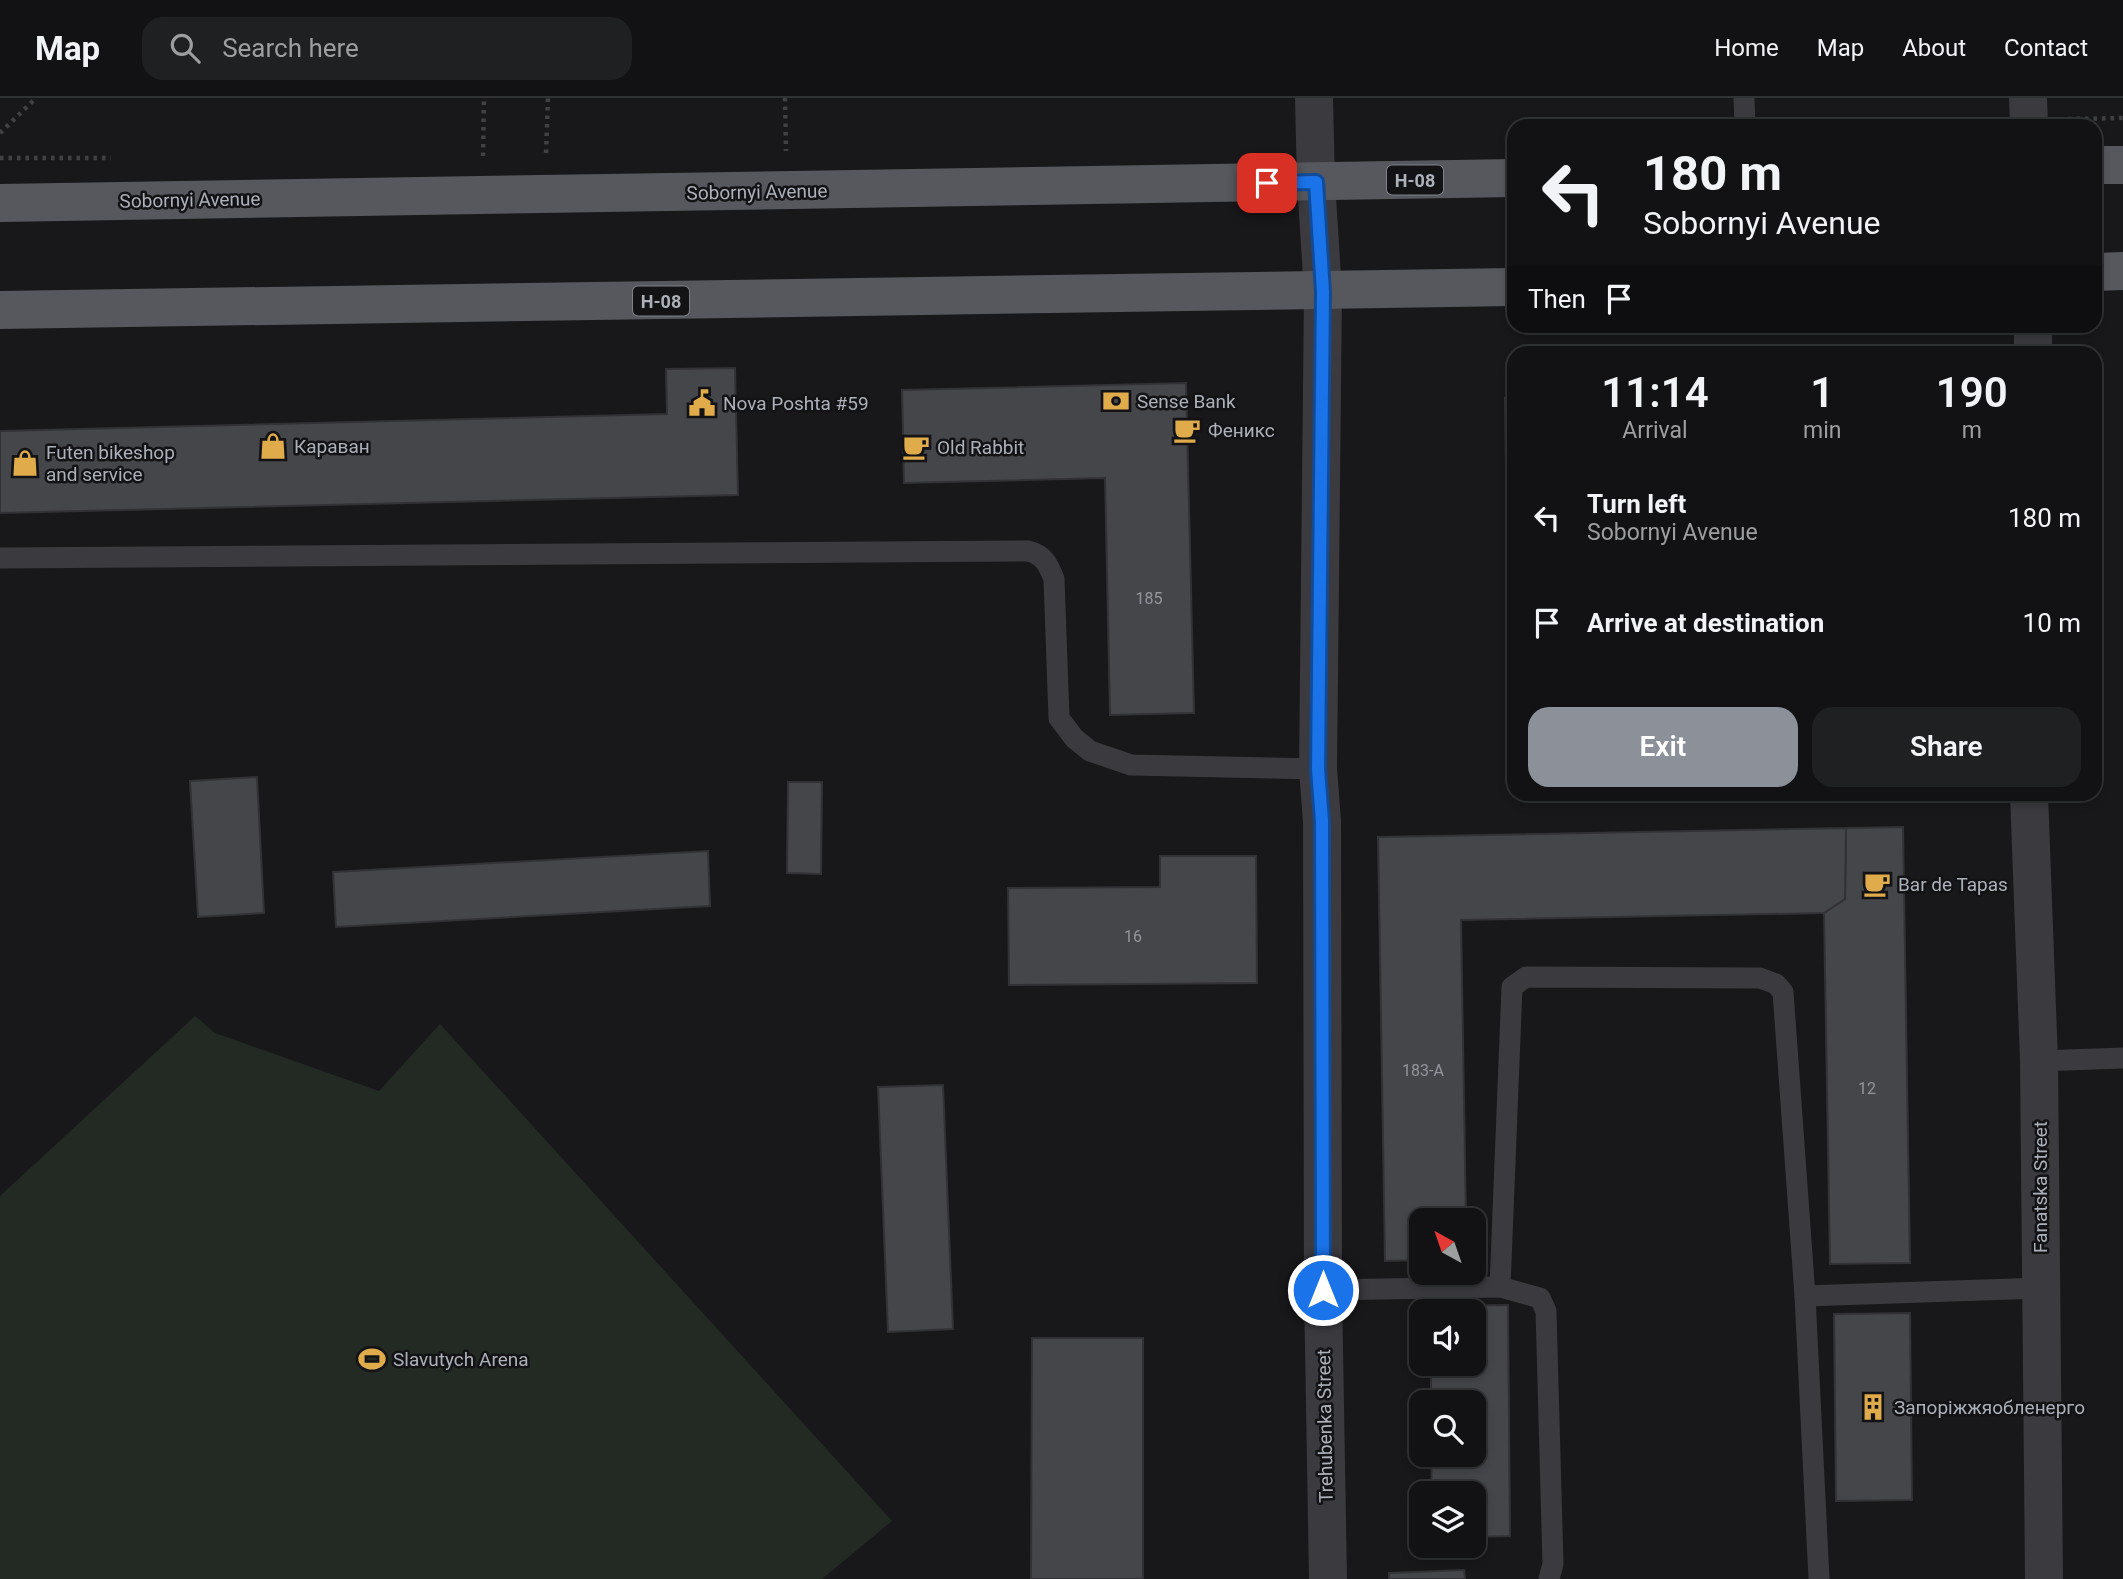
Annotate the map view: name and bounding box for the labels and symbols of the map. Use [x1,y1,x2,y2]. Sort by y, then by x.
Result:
pin [1237,153,1297,213]
road number: Н-08 [1387,166,1443,194]
street label: Sobornyi Avenue [686,179,828,205]
street label: Sobornyi Avenue [119,187,261,213]
road number: Н-08 [633,286,689,316]
bank icon: Sense Bank [1101,386,1131,416]
public building icon: Nova Poshta #59 [687,388,717,418]
place label: Sense Bank [1137,390,1236,413]
place label: Nova Poshta #59 [723,392,869,415]
cafe icon: Феникс [1172,415,1202,445]
place label: Феникс [1208,419,1275,442]
shop icon: Караван [258,431,288,461]
cafe icon: Old Rabbit [901,432,931,462]
place label: Караван [294,435,370,458]
place label: Old Rabbit [937,436,1024,459]
place label: Futen bikeshop and service [46,441,175,486]
shop icon: Futen bikeshop and service [10,448,40,478]
house number: 185 [1136,589,1162,608]
cafe icon: Bar de Tapas [1862,869,1892,899]
place label: Bar de Tapas [1898,873,2008,896]
house number: 16 [1124,927,1142,946]
house number: 183-А [1402,1061,1444,1080]
house number: 12 [1858,1079,1876,1098]
street label: Fanatska Street [2029,1121,2052,1253]
north arrow [1409,1208,1486,1284]
position arrow [1286,1253,1360,1327]
sports icon: Slavutych Arena [357,1344,387,1374]
place label: Slavutych Arena [393,1348,529,1371]
street label: Trehubenka Street [1312,1349,1338,1503]
building icon: Запоріжжяобленерго [1858,1392,1888,1422]
place label: Запоріжжяобленерго [1894,1396,2085,1419]

